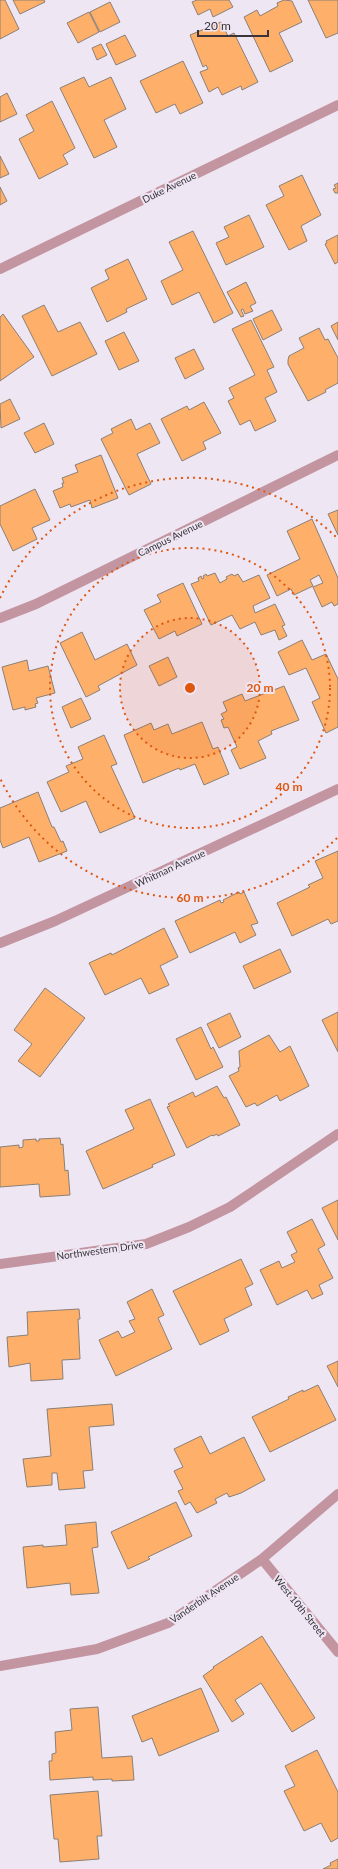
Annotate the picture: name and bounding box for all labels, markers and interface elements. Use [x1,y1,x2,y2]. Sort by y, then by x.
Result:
scale bar [198,12,268,38]
text: 20 m [204,18,231,33]
street label: Duke Avenue [140,169,198,205]
street label: Campus Avenue [136,517,204,559]
text: 20 m [247,680,273,695]
centre of rings [183,681,197,695]
text: 40 m [276,779,302,794]
street label: Whitman Avenue [133,847,207,889]
text: 60 m [177,890,203,905]
street label: Northwestern Drive [56,1238,144,1262]
street label: Vanderbilt Avenue [167,1571,241,1625]
street label: West 10th Street [272,1573,329,1639]

